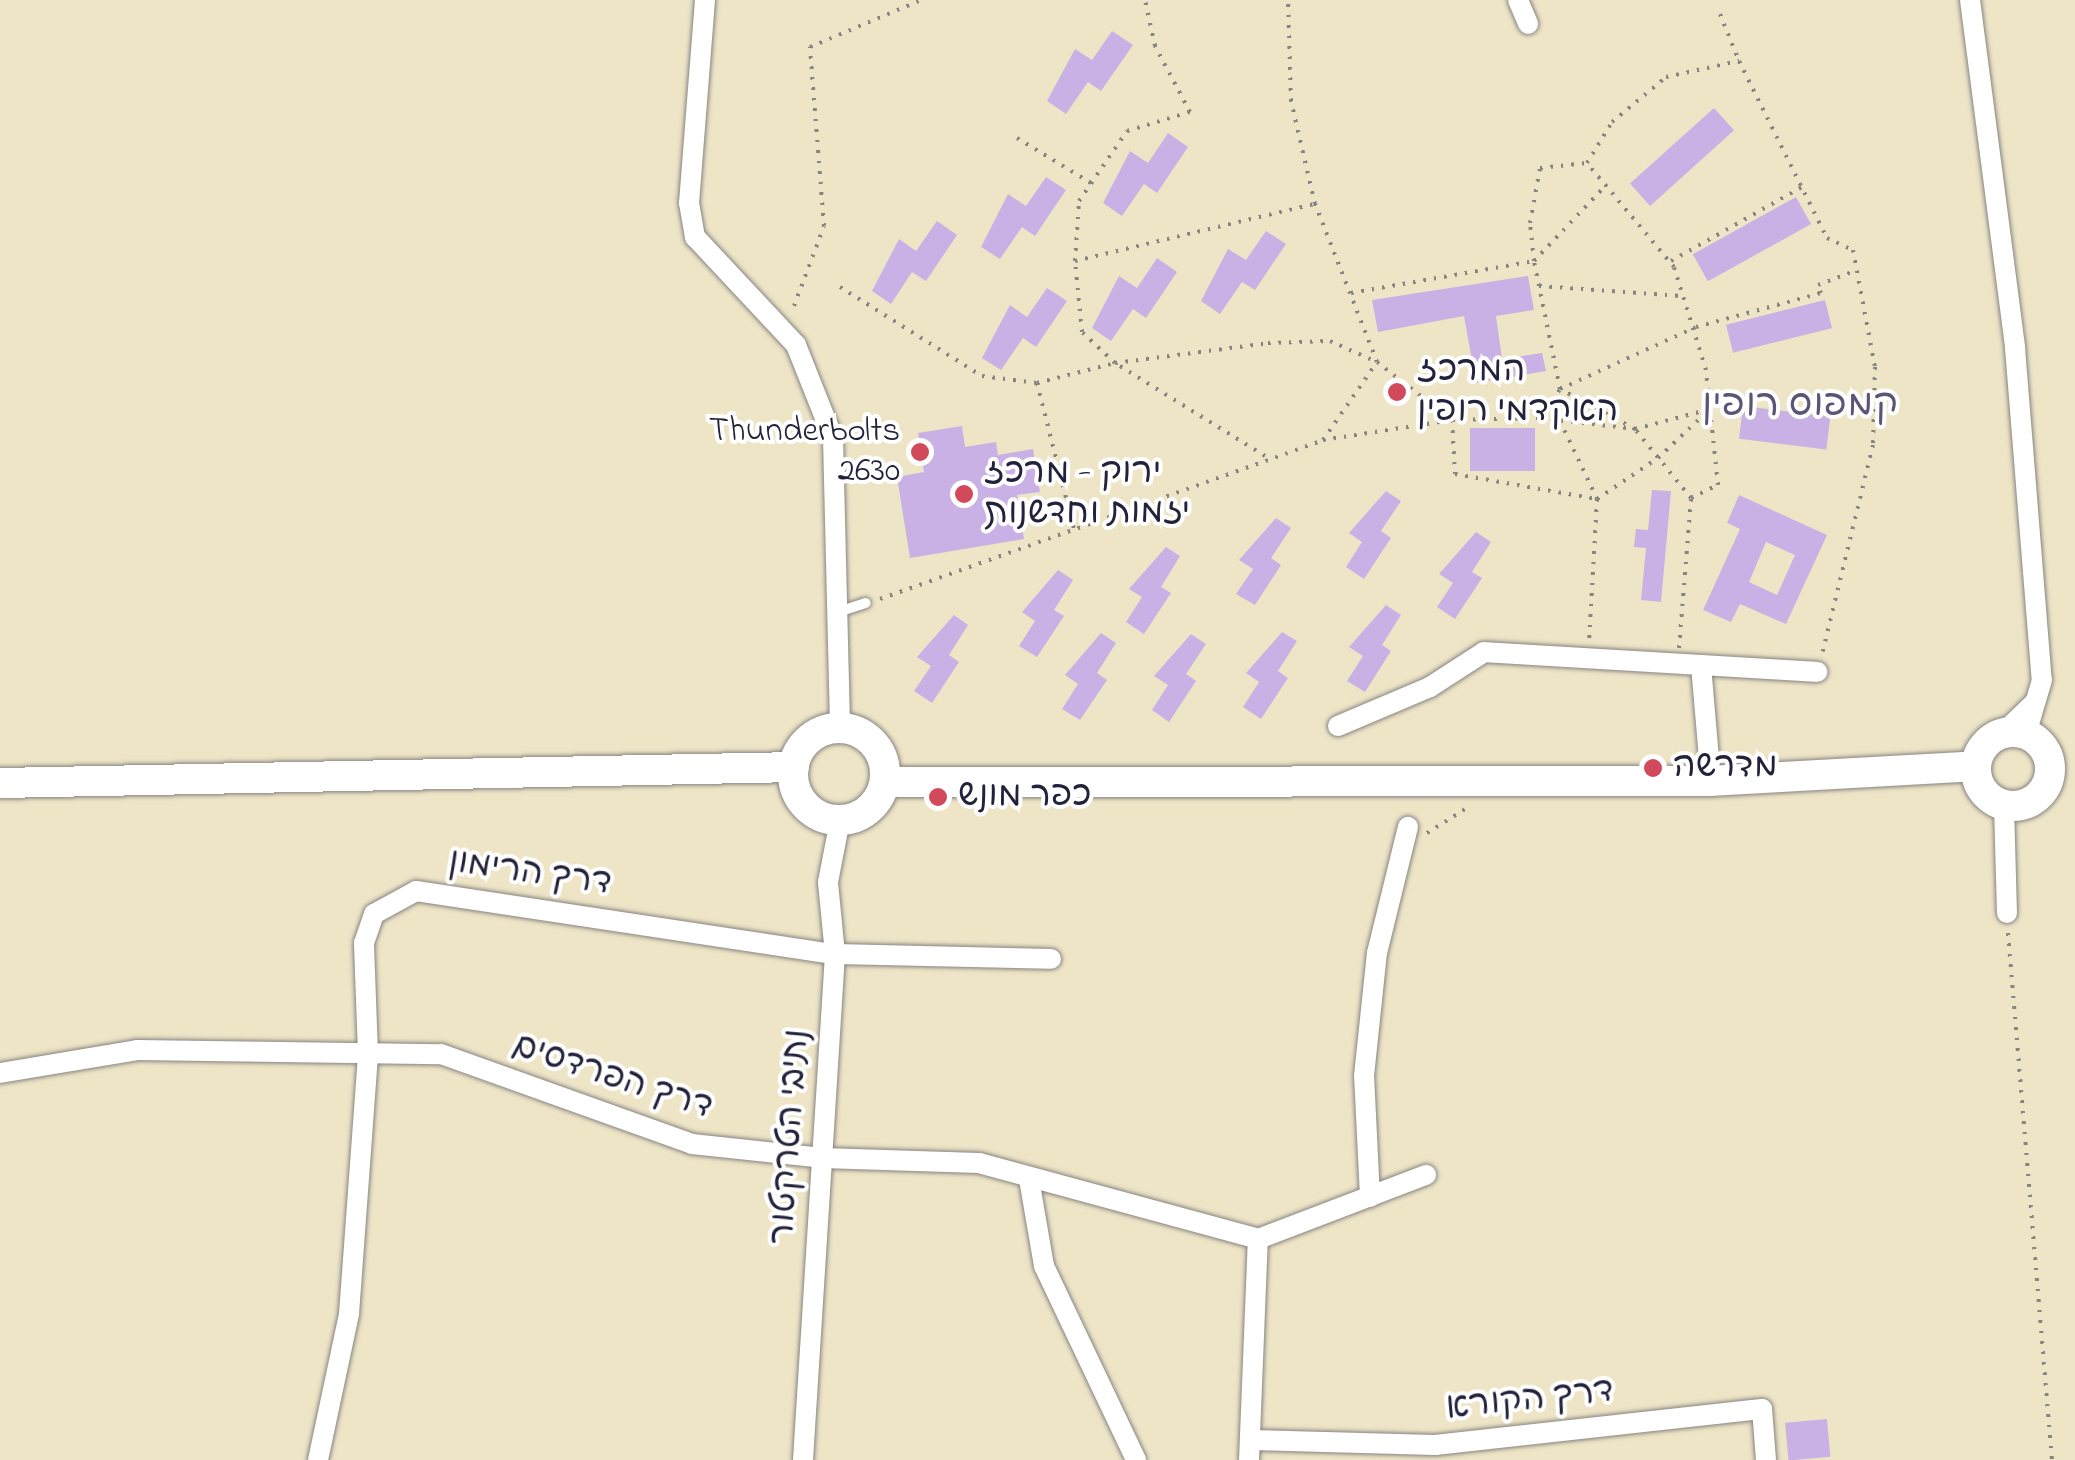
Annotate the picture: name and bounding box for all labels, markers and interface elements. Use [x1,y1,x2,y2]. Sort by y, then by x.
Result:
place label: המרכז האקדמי רופין [1417,351,1618,433]
marker: המרכז האקדמי רופין [1386,381,1408,403]
district label: קמפוס רופין [1702,384,1898,430]
place label: Thunderbolts 2630 [709,411,900,493]
marker: Thunderbolts 2630 [909,441,931,463]
place label: ירוק - מרכז יזמות וחדשנות [984,453,1190,535]
marker: ירוק - מרכז יזמות וחדשנות [953,483,975,505]
place label: מדרשה [1673,747,1778,789]
marker: מדרשה [1642,757,1664,779]
place label: כפר מונש [958,776,1091,818]
marker: כפר מונש [927,786,949,808]
street label: דרך הרימון [446,842,614,906]
street label: דרך הפרדסים [507,1026,717,1130]
street label: נתיבי הטרקטור [763,1028,819,1246]
street label: דרך הקורא [1444,1371,1616,1431]

